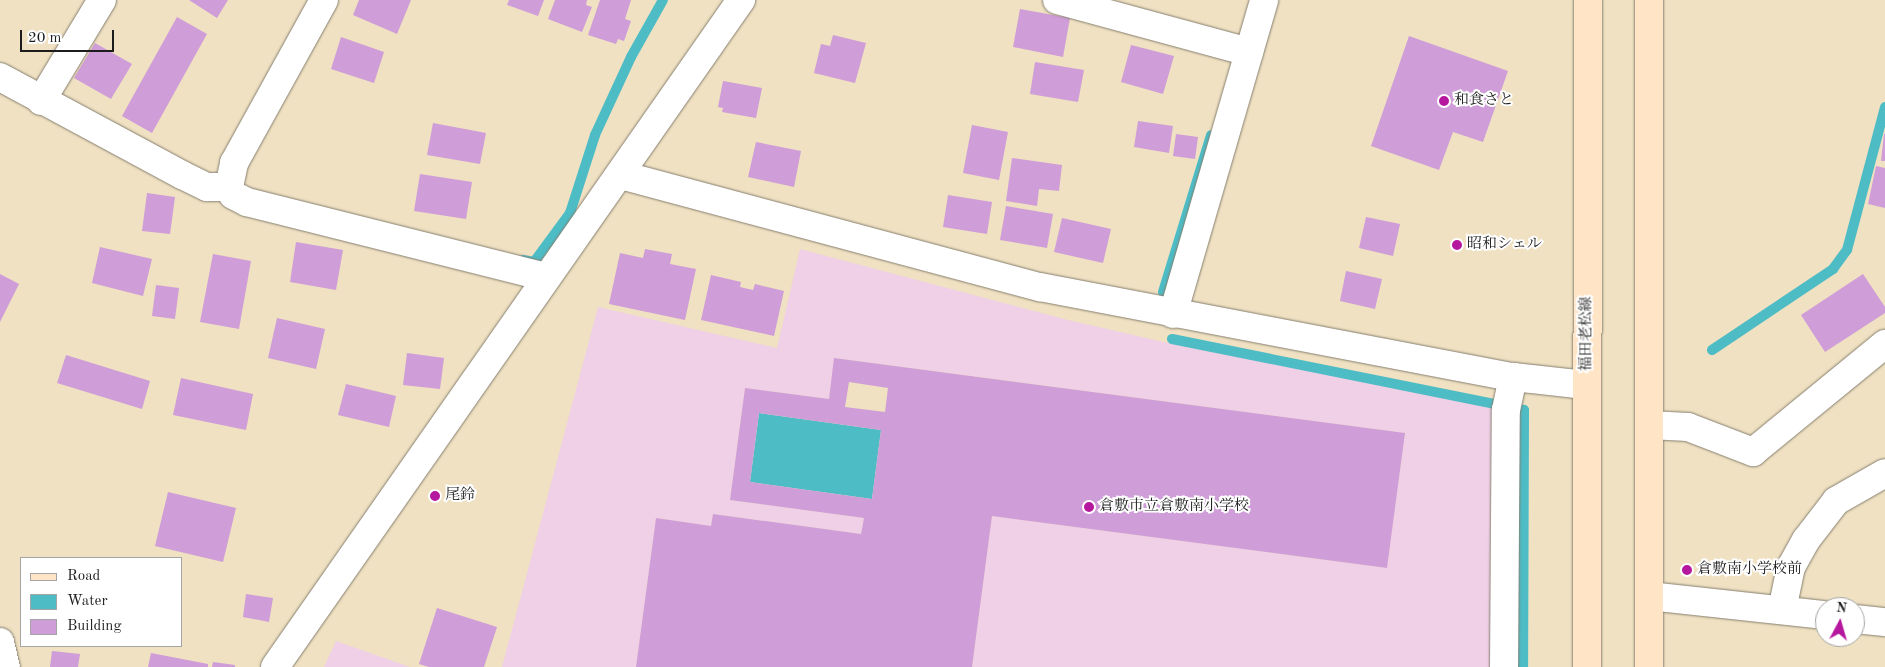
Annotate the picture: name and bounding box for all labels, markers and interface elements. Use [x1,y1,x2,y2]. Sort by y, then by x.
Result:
scale bar [22,20,116,52]
text: 20 m [28,31,62,46]
place label: 和食さと [1454,92,1514,110]
marker: 和食さと [1438,95,1450,107]
place label: 昭和シェル [1467,236,1542,254]
marker: 昭和シェル [1451,239,1463,251]
street label: 福田老松線 [1578,297,1596,371]
place label: 尾鈴 [445,487,475,505]
marker: 尾鈴 [429,490,441,502]
place label: 倉敷市立倉敷南小学校 [1099,498,1249,516]
marker: 倉敷市立倉敷南小学校 [1083,501,1095,513]
legend [20,557,182,647]
place label: 倉敷南小学校前 [1697,561,1802,579]
marker: 倉敷南小学校前 [1681,564,1693,576]
text: Road [67,569,100,584]
text: Water [67,594,108,609]
north arrow [1815,597,1865,647]
text: N [1835,601,1848,616]
text: Building [67,619,122,634]

